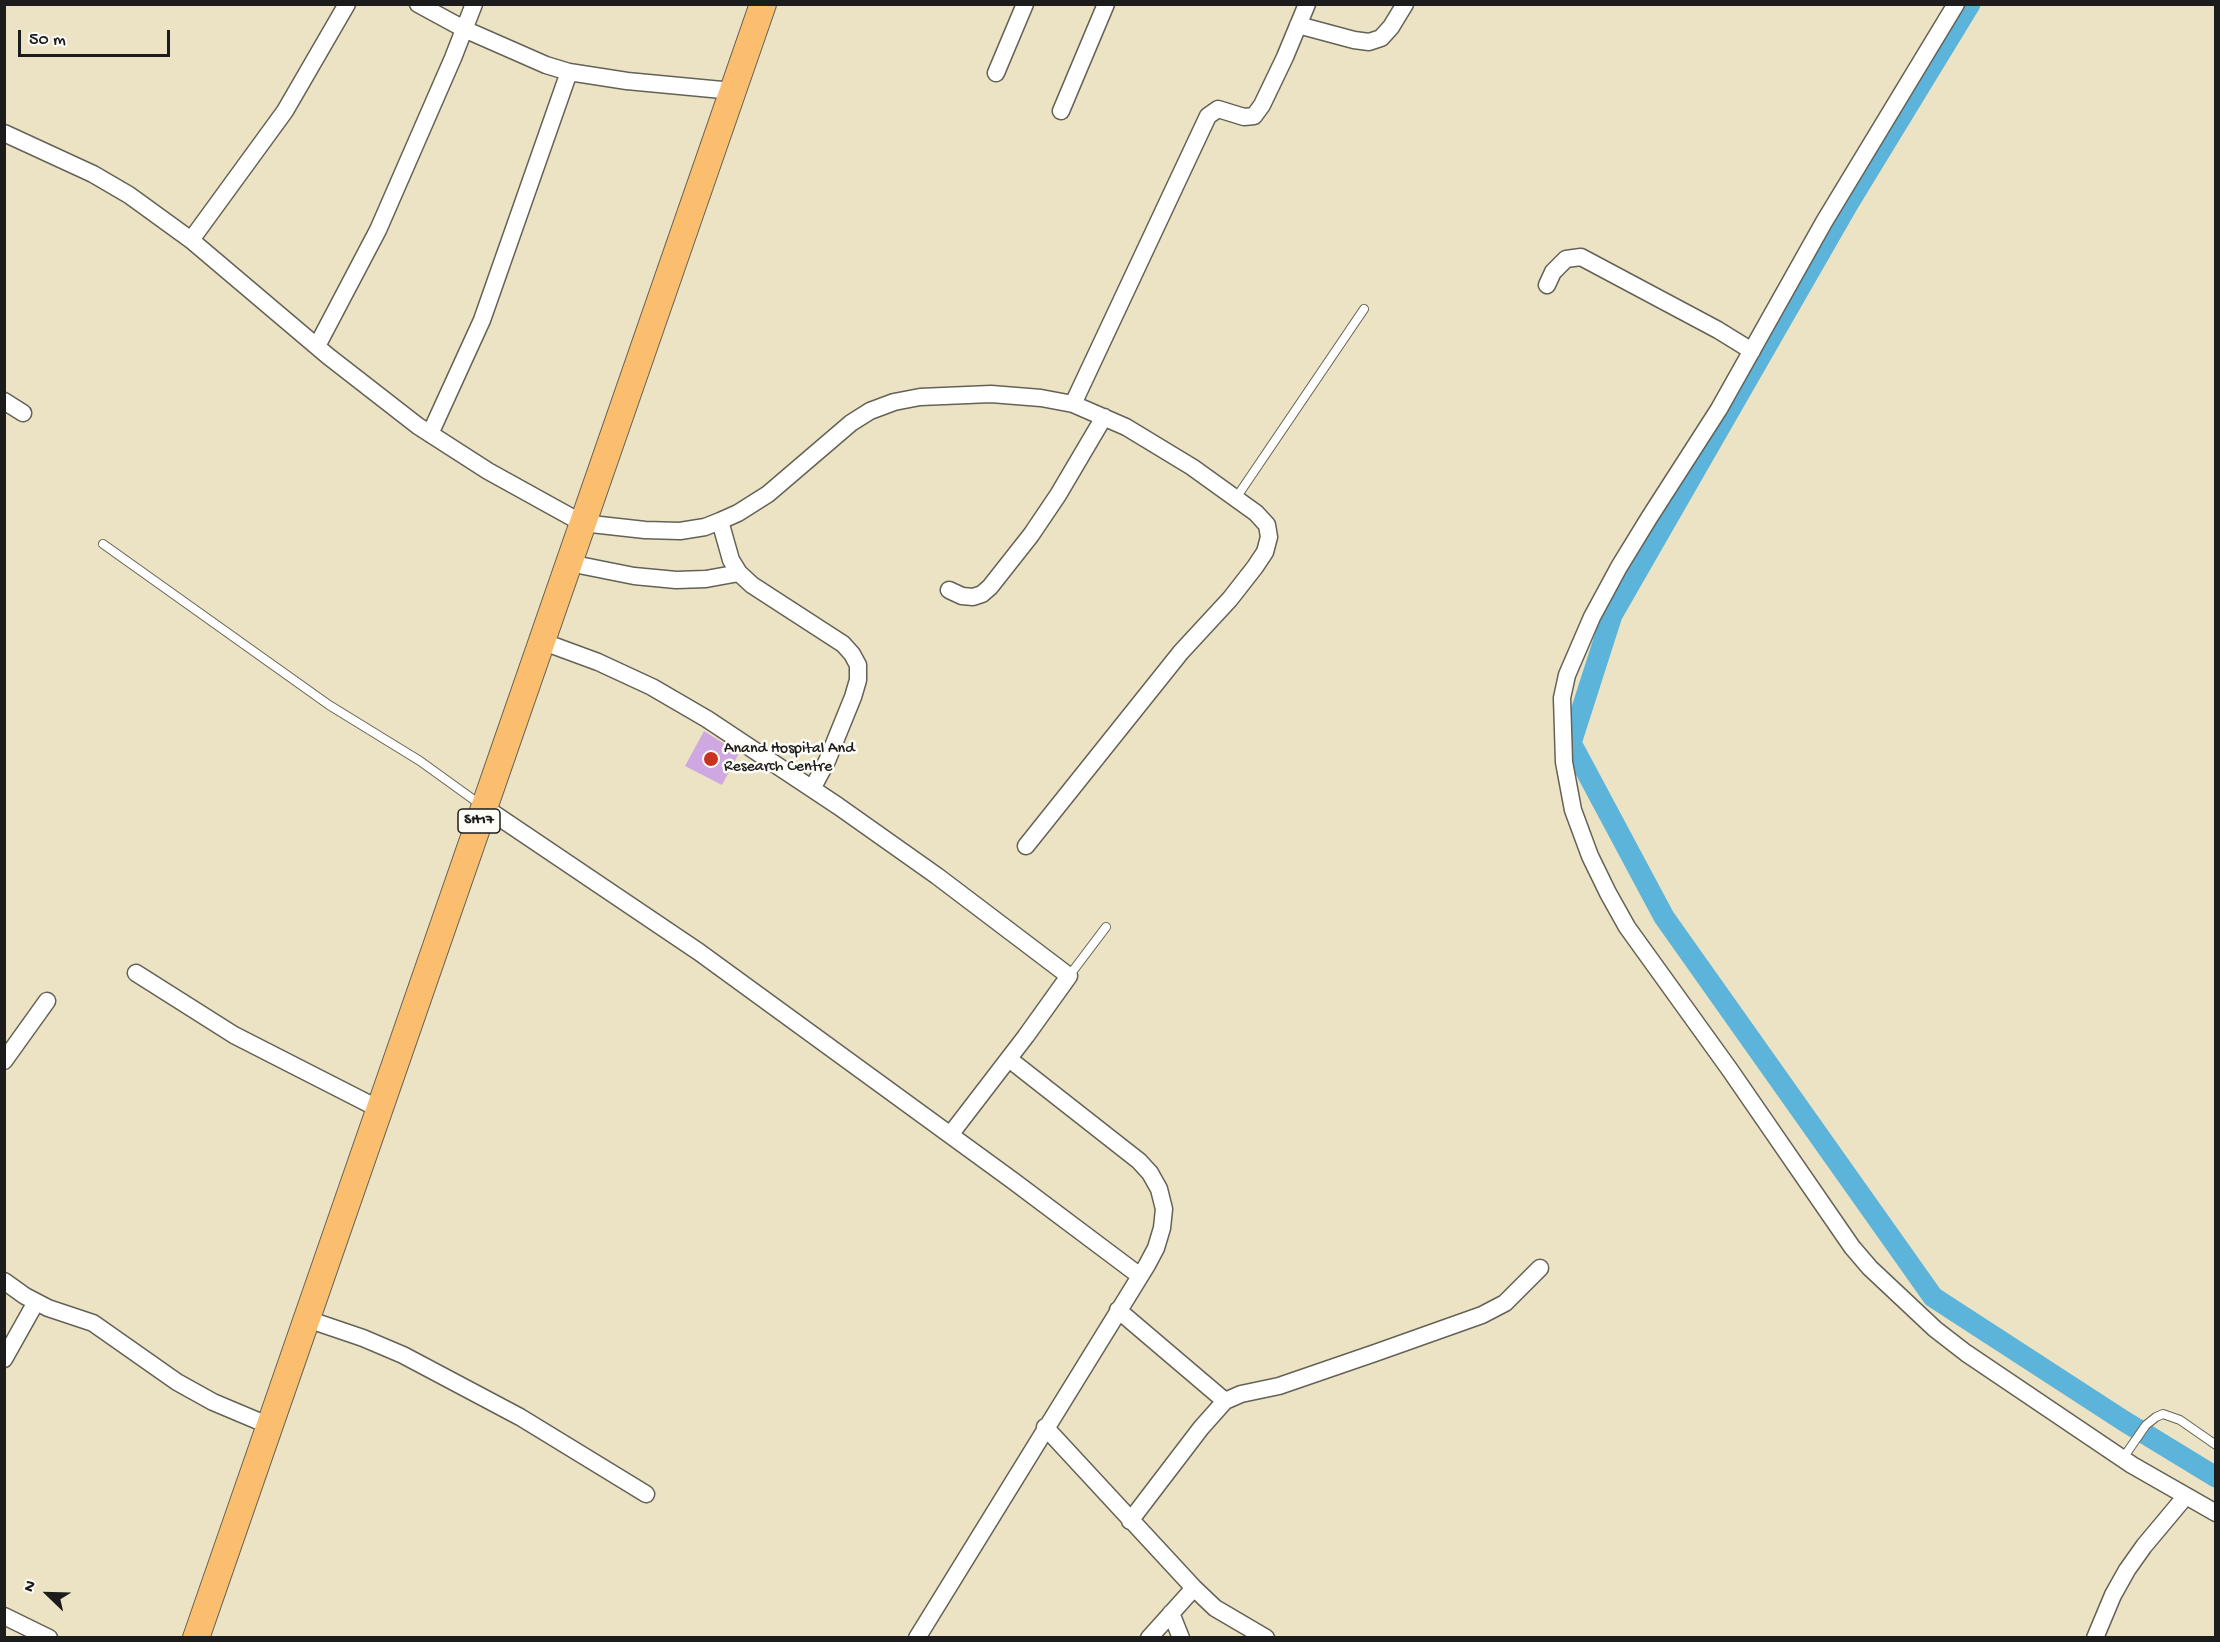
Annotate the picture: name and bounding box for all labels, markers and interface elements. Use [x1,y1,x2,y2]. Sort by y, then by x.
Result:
scale bar [21,18,172,56]
text: 50 m [29,30,66,51]
place label: Anand Hospital And Research Centre [724,740,855,778]
marker: Anand Hospital And Research Centre [702,750,720,768]
road number: SH17 [458,809,500,833]
north arrow [18,1564,78,1624]
text: N [20,1578,42,1595]

